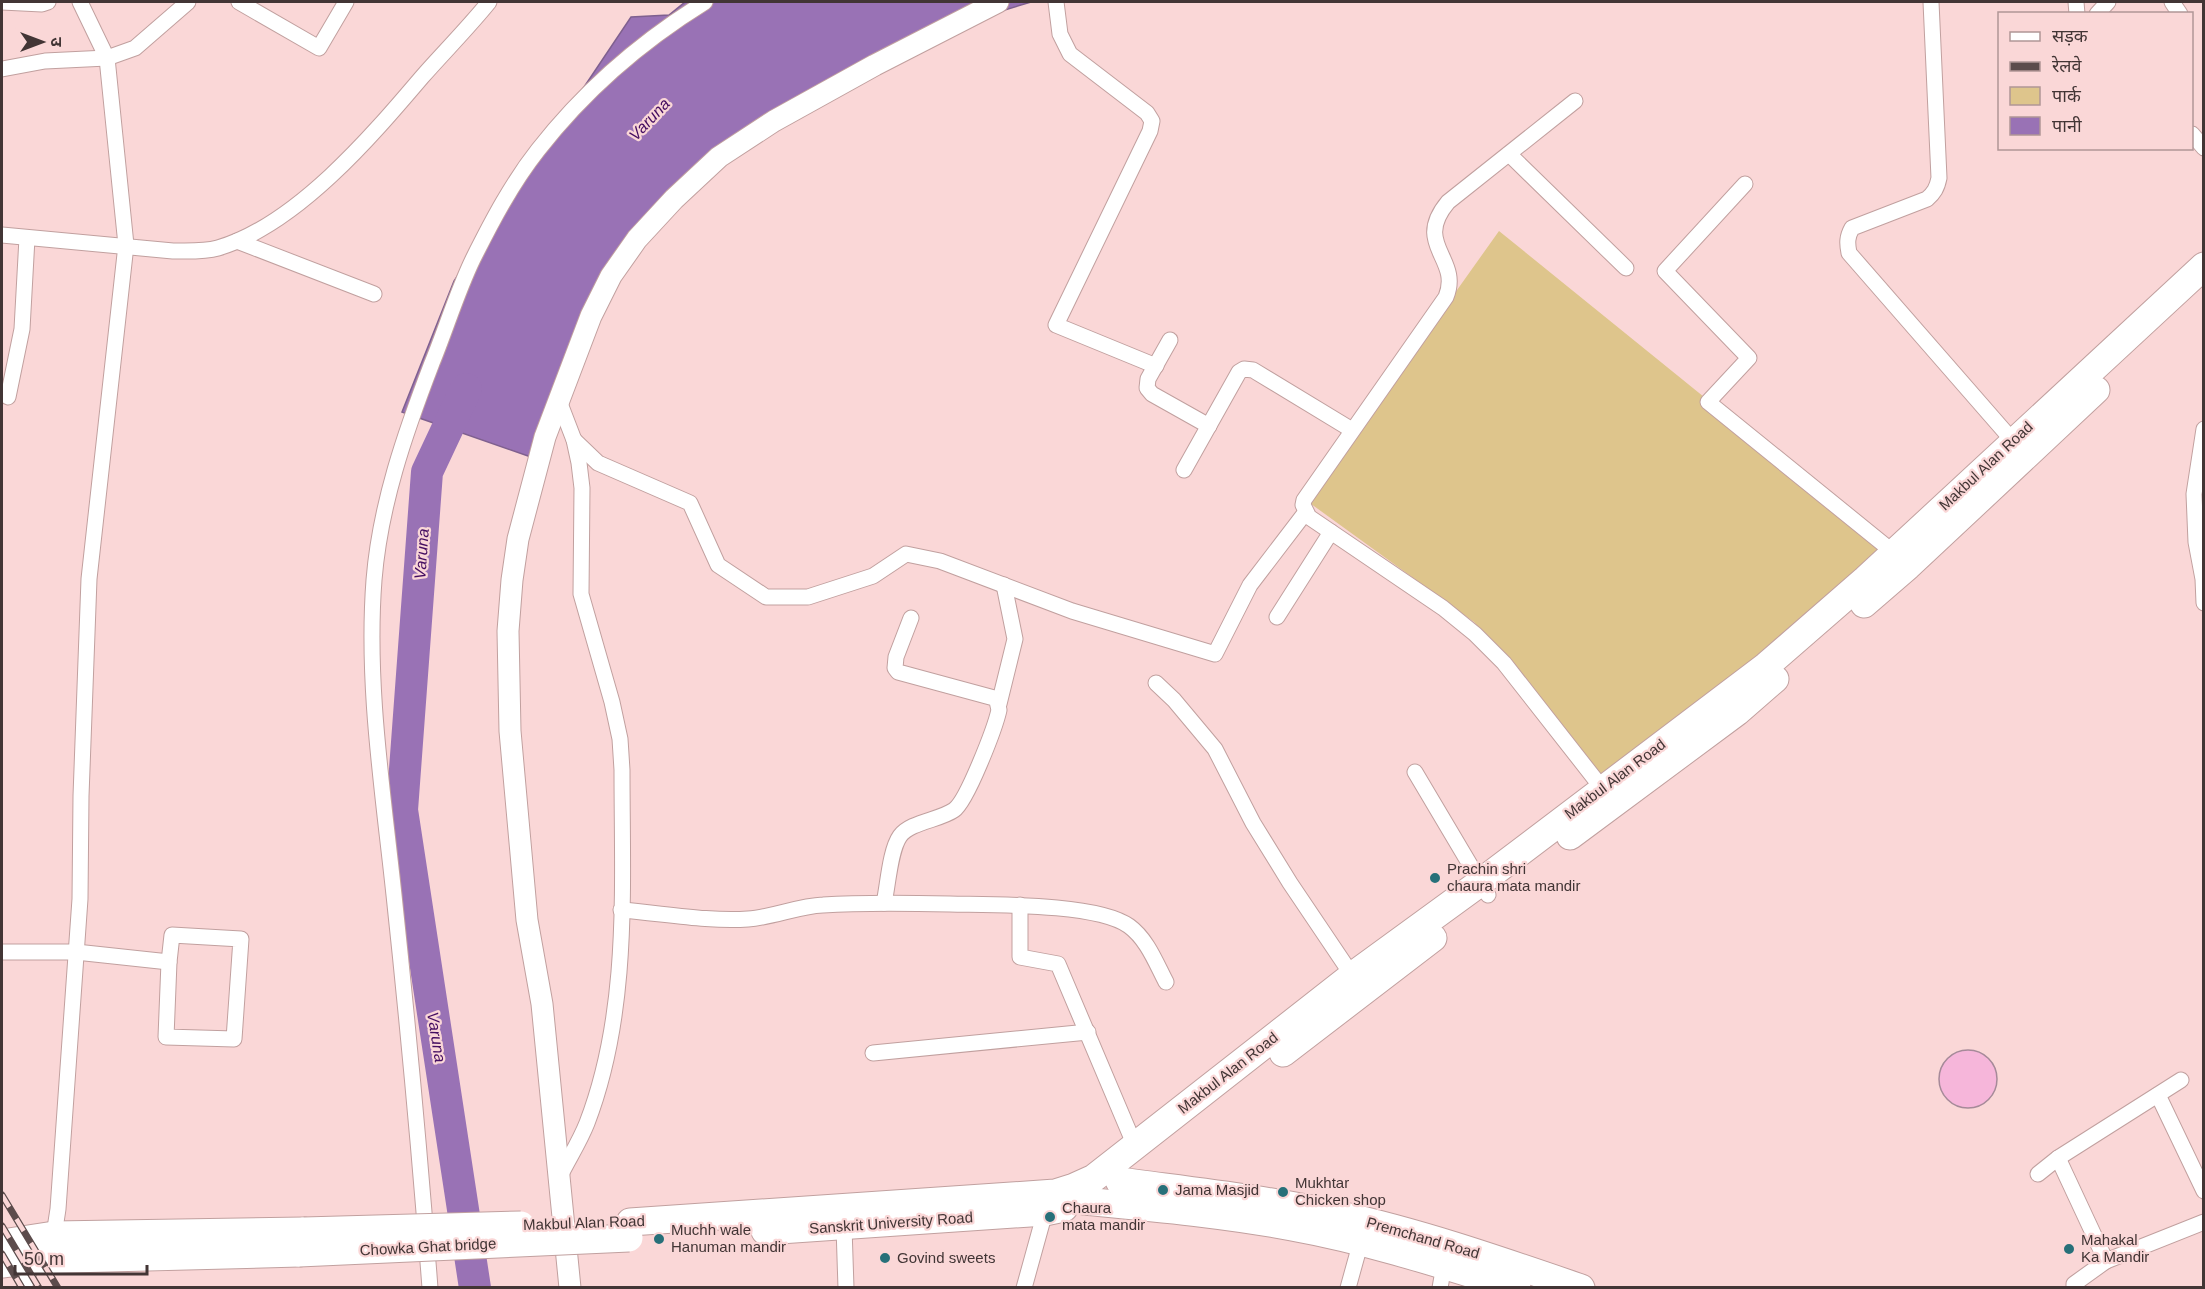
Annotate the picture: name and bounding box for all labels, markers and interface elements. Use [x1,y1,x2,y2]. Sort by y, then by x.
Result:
north arrow [12,12,72,72]
legend [1998,12,2193,150]
text: सड़क [2052,26,2089,46]
text: उ [48,37,65,47]
text: रेलवे [2051,55,2083,76]
text: पार्क [2052,85,2082,106]
water label: Varuna [626,95,673,144]
text: पानी [2052,116,2082,136]
street label: Makbul Alan Road [1935,418,2036,513]
water label: Varuna [411,528,432,580]
street label: Makbul Alan Road [1561,735,1668,822]
place label: Prachin shri chaura mata mandir [1447,860,1580,894]
marker: Prachin shri chaura mata mandir [1428,871,1442,885]
water label: Varuna [424,1011,449,1064]
street label: Makbul Alan Road [1174,1028,1281,1117]
place label: Mukhtar Chicken shop [1295,1174,1386,1208]
place label: Jama Masjid [1175,1181,1259,1198]
marker: Jama Masjid [1156,1183,1170,1197]
marker: Mukhtar Chicken shop [1276,1185,1290,1199]
place label: Chaura mata mandir [1062,1199,1145,1233]
street label: Sanskrit University Road [808,1208,973,1237]
marker: Chaura mata mandir [1043,1210,1057,1224]
street label: Makbul Alan Road [523,1212,645,1233]
street label: Premchand Road [1365,1213,1482,1262]
place label: Muchh wale Hanuman mandir [671,1221,786,1255]
place label: Mahakal Ka Mandir [2081,1231,2149,1265]
marker: Muchh wale Hanuman mandir [652,1232,666,1246]
street label: Chowka Ghat bridge [359,1234,497,1259]
scale bar [15,1238,147,1276]
marker: Mahakal Ka Mandir [2062,1242,2076,1256]
text: 50 m [24,1249,64,1269]
place label: Govind sweets [897,1249,995,1266]
marker: Govind sweets [878,1251,892,1265]

